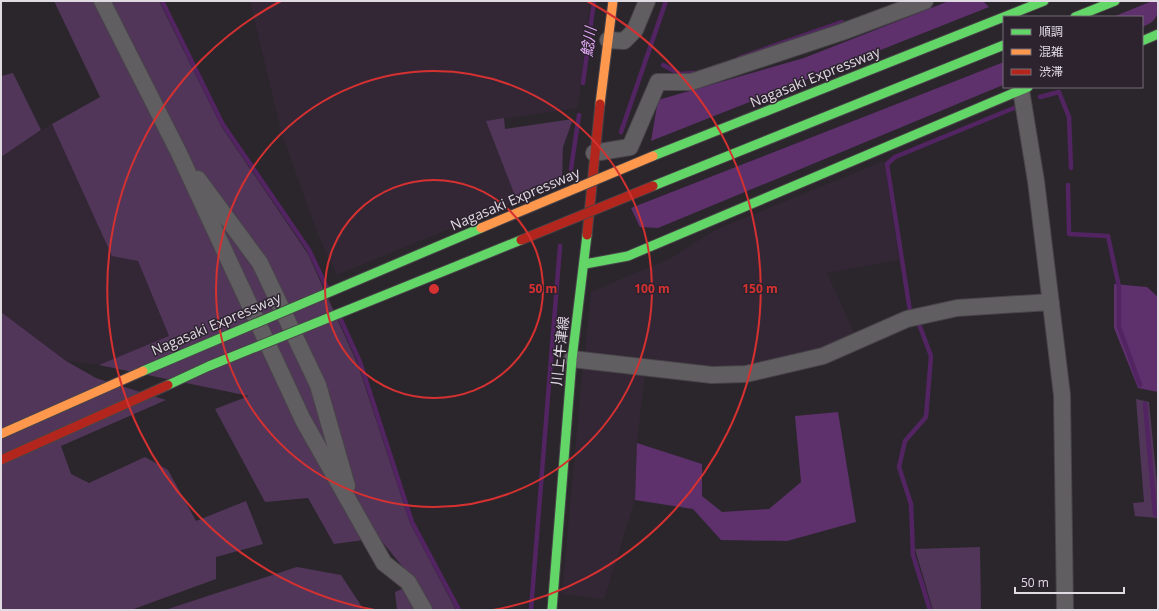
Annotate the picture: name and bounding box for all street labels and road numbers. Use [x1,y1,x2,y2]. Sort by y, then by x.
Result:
street label: Nagasaki Expressway [747,41,884,111]
street label: Nagasaki Expressway [447,162,583,234]
street label: Nagasaki Expressway [148,287,284,359]
street label: 川上牛津線 [546,315,573,387]

